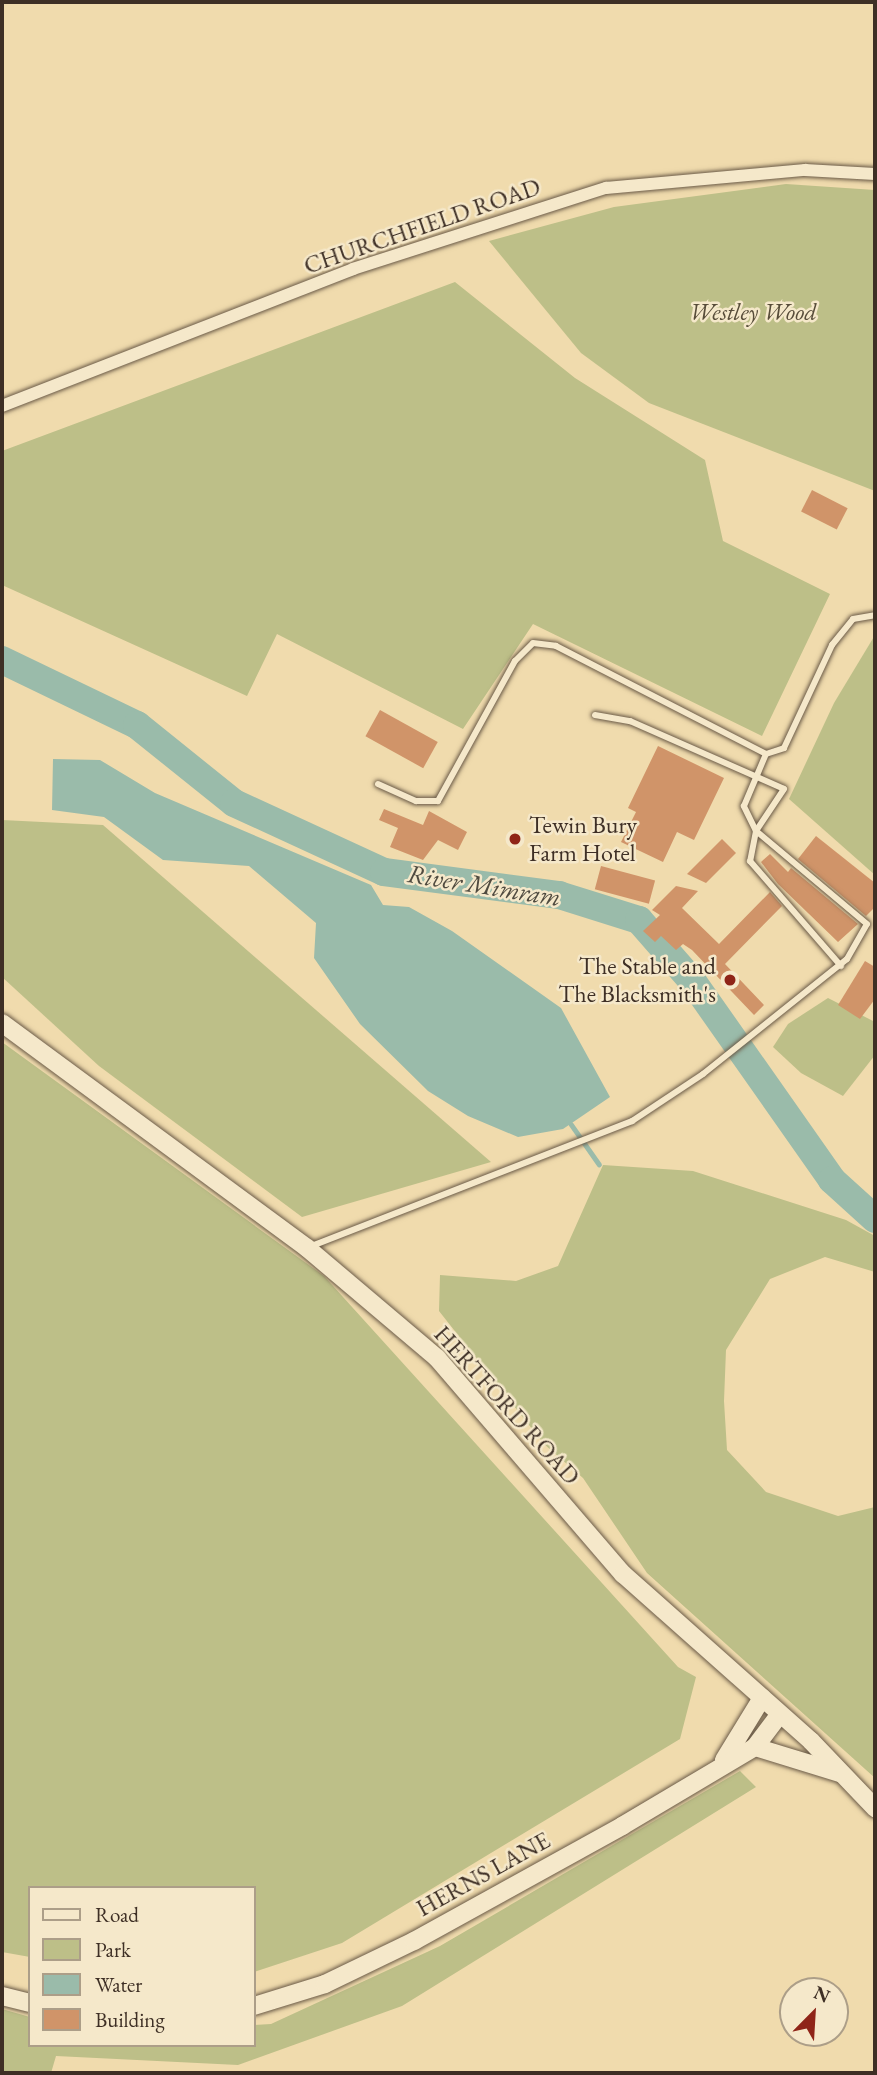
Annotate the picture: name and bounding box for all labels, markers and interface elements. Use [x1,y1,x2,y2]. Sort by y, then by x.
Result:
street label: CHURCHFIELD ROAD [300,172,544,280]
park label: Westley Wood [689,298,817,326]
place label: Tewin Bury Farm Hotel [529,811,637,867]
marker: Tewin Bury Farm Hotel [507,831,523,847]
water label: River Mimram [405,858,563,914]
place label: The Stable and The Blacksmith's [558,952,716,1008]
marker: The Stable and The Blacksmith's [722,972,738,988]
street label: HERTFORD ROAD [428,1320,586,1490]
street label: HERNS LANE [411,1825,555,1923]
legend [28,1886,256,2047]
text: Road [95,1901,139,1928]
text: Park [95,1936,131,1963]
text: Water [95,1971,142,1998]
north arrow [779,1977,849,2047]
text: N [810,1980,834,2009]
text: Building [95,2006,165,2033]

